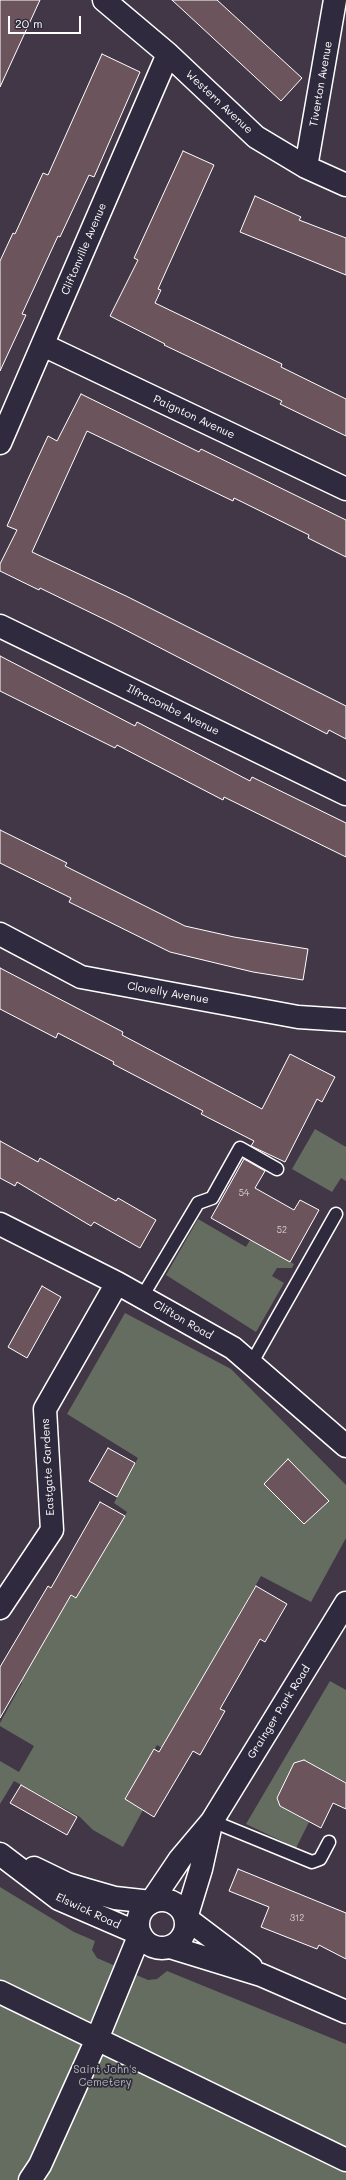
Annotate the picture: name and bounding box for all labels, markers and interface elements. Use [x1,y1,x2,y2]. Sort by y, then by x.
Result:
scale bar [10,8,83,34]
text: 20 m [15,15,43,31]
street label: Tiverton Avenue [307,40,335,128]
street label: Western Avenue [183,68,255,136]
street label: Cliftonville Avenue [59,201,109,297]
street label: Paignton Avenue [151,392,237,442]
street label: Ilfracombe Avenue [125,682,221,738]
street label: Clovelly Avenue [126,979,210,1007]
house number: 54 [239,1188,249,1198]
house number: 52 [277,1225,287,1235]
street label: Clifton Road [151,1298,215,1342]
street label: Eastgate Gardens [39,1418,57,1516]
street label: Grainger Park Road [245,1663,313,1761]
street label: Elswick Road [54,1890,122,1932]
house number: 312 [290,1913,304,1923]
park label: Saint John's Cemetery [73,2063,137,2089]

